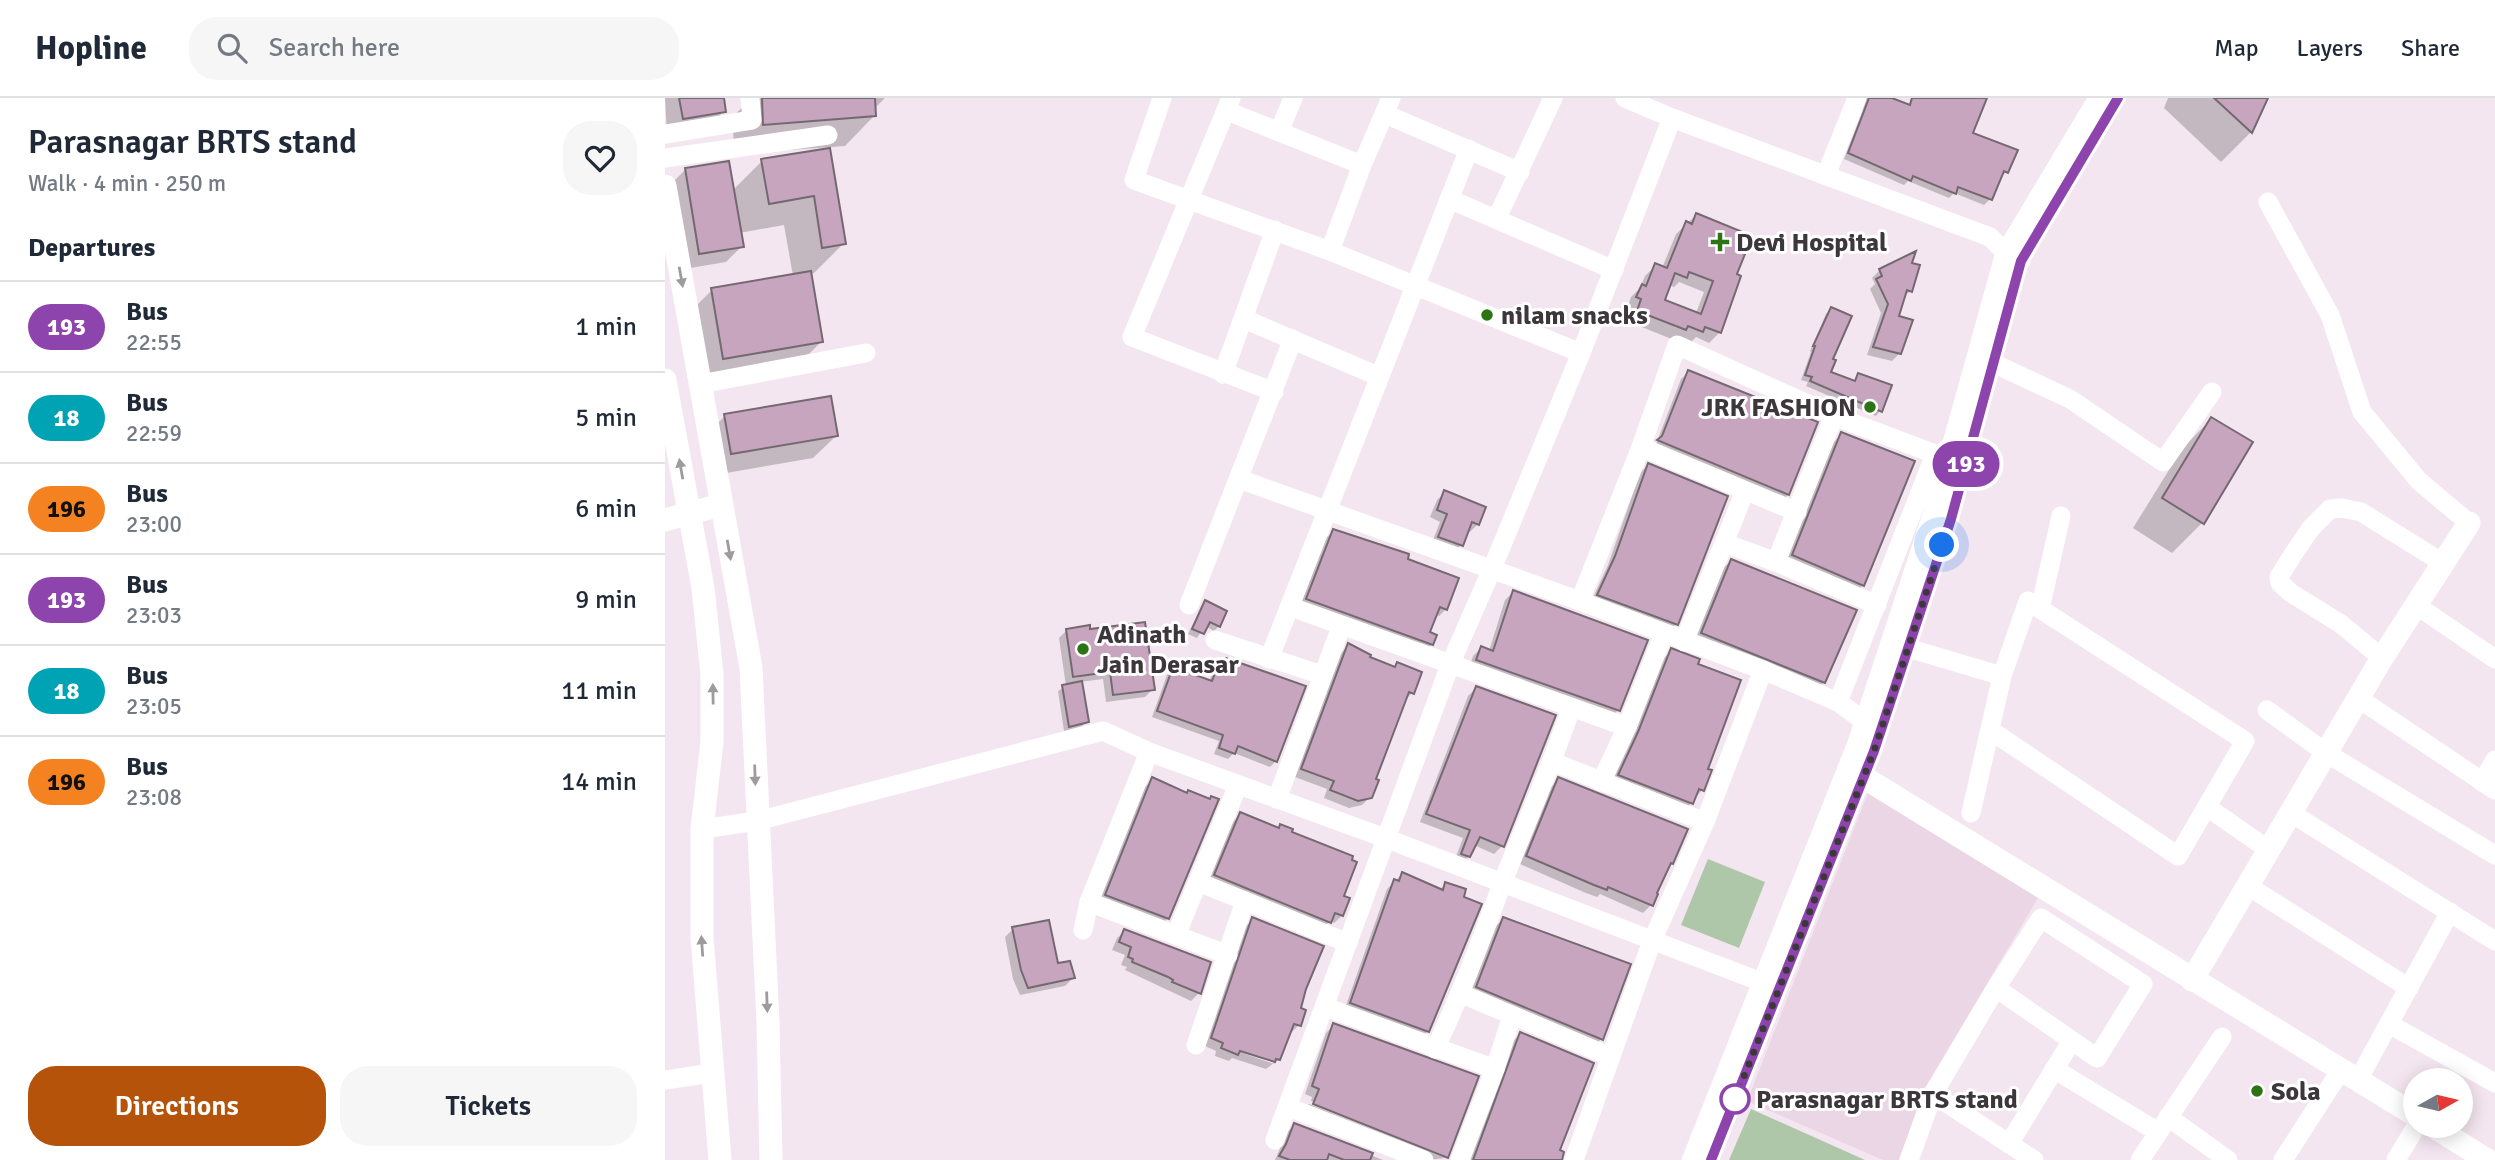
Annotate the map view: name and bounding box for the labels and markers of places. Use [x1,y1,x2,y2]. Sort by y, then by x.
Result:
place label: Devi Hospital [1736,227,1887,259]
marker: Devi Hospital [1710,232,1730,252]
place label: nilam snacks [1501,300,1648,332]
marker: nilam snacks [1479,307,1495,323]
place label: JRK FASHION [1701,392,1856,424]
marker: JRK FASHION [1862,399,1878,415]
place label: Adinath Jain Derasar [1097,619,1239,681]
marker: Adinath Jain Derasar [1075,641,1091,657]
place label: Sola [2271,1076,2321,1108]
marker: Sola [2249,1083,2265,1099]
marker: Parasnagar BRTS stand [1720,1084,1750,1114]
place label: Parasnagar BRTS stand [1756,1084,2018,1116]

